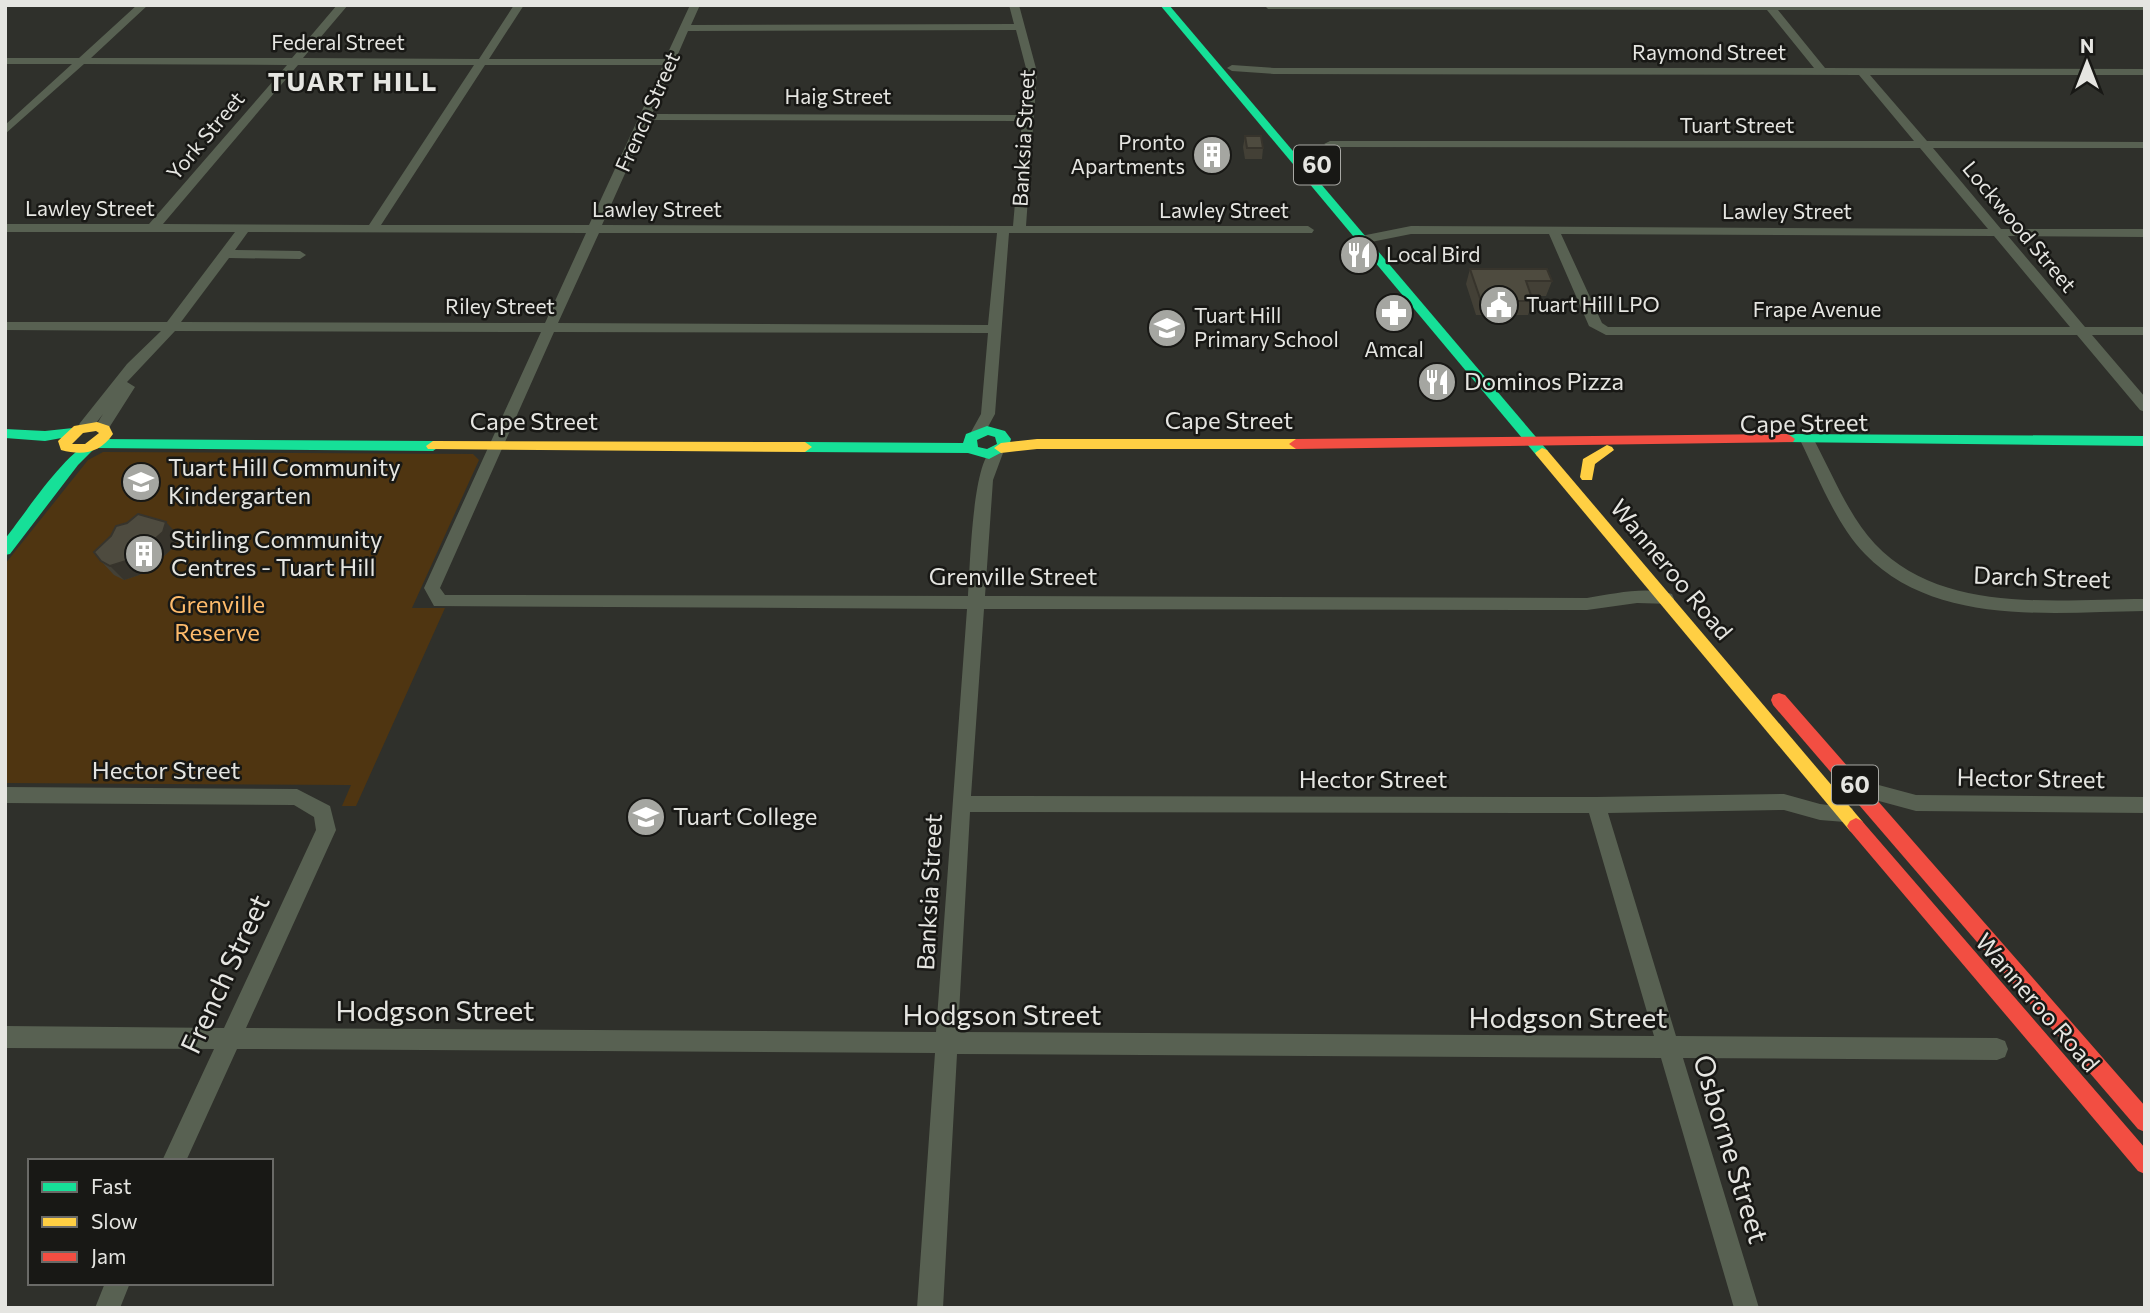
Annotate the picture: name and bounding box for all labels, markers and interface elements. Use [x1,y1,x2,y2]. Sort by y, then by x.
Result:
north arrow [2052,28,2122,98]
street label: Federal Street [271,29,405,54]
text: N [2080,34,2094,57]
street label: Raymond Street [1632,39,1786,64]
street label: French Street [609,48,684,175]
district label: TUART HILL [268,65,438,96]
street label: Banksia Street [1006,69,1039,207]
street label: Haig Street [785,83,891,108]
street label: York Street [161,86,249,184]
street label: Tuart Street [1680,112,1794,137]
place label: Pronto Apartments [1071,129,1185,178]
building icon: Pronto Apartments [1191,134,1233,176]
road number: 60 [1294,146,1340,184]
street label: Lockwood Street [1958,155,2082,297]
street label: Lawley Street [25,195,155,220]
street label: Lawley Street [592,196,722,221]
street label: Lawley Street [1159,197,1289,222]
street label: Lawley Street [1722,198,1852,223]
restaurant icon: Local Bird [1338,234,1380,276]
place label: Local Bird [1386,241,1480,266]
public building icon: Tuart Hill LPO [1478,284,1520,326]
place label: Tuart Hill LPO [1526,291,1660,316]
pharmacy icon: Amcal [1373,292,1415,334]
street label: Riley Street [445,293,555,318]
street label: Frape Avenue [1753,296,1881,321]
place label: Tuart Hill Primary School [1194,302,1339,351]
school or university icon: Tuart Hill Primary School [1146,307,1188,349]
place label: Amcal [1364,336,1424,361]
restaurant icon: Dominos Pizza [1416,361,1458,403]
place label: Dominos Pizza [1464,366,1624,395]
street label: Cape Street [1165,405,1293,434]
street label: Cape Street [470,406,598,435]
street label: Cape Street [1740,407,1869,438]
place label: Tuart Hill Community Kindergarten [168,452,401,509]
school or university icon: Tuart Hill Community Kindergarten [120,461,162,503]
street label: Wanneroo Road [1605,493,1739,645]
place label: Stirling Community Centres - Tuart Hill [171,524,382,581]
building icon: Stirling Community Centres - Tuart Hill [123,533,165,575]
street label: Darch Street [1973,560,2111,593]
street label: Grenville Street [929,561,1097,590]
park label: Grenville Reserve [169,589,265,646]
street label: Hector Street [92,755,240,784]
street label: Hector Street [1957,762,2106,793]
street label: Hector Street [1299,764,1447,793]
road number: 60 [1832,765,1878,804]
school or university icon: Tuart College [625,796,667,838]
place label: Tuart College [673,801,817,830]
street label: Banksia Street [910,813,947,971]
street label: French Street [172,889,276,1059]
street label: Wanneroo Road [1970,927,2106,1077]
street label: Hodgson Street [335,993,535,1027]
street label: Hodgson Street [902,997,1102,1031]
street label: Hodgson Street [1468,1000,1668,1034]
street label: Osborne Street [1687,1050,1777,1247]
legend [28,1159,273,1285]
text: Fast [91,1173,132,1198]
text: Slow [91,1208,138,1233]
text: Jam [91,1243,126,1268]

